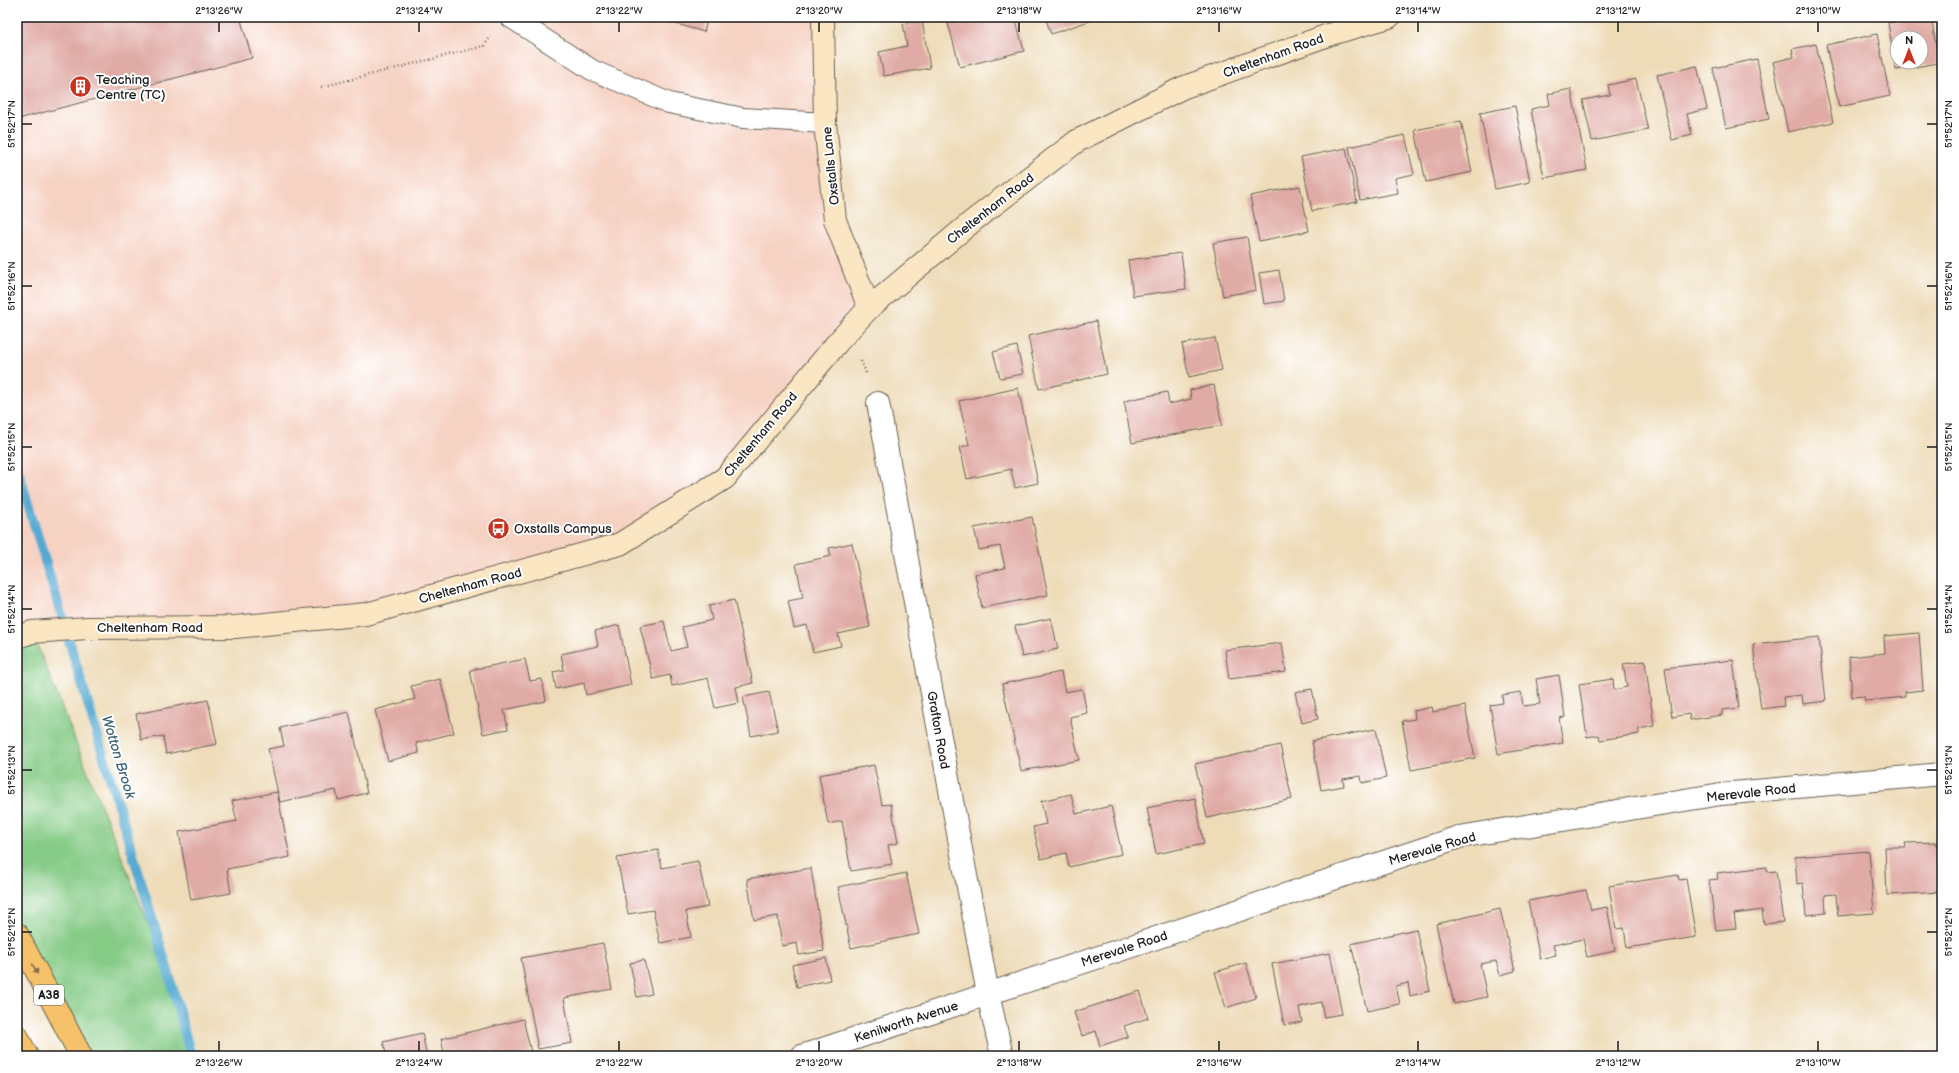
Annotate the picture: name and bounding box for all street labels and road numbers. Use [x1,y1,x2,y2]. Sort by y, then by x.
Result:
street label: Cheltenham Road [1221,30,1326,82]
street label: Oxstalls Lane [819,126,843,206]
street label: Cheltenham Road [944,170,1037,248]
street label: Cheltenham Road [721,389,801,480]
street label: Cheltenham Road [417,565,523,607]
street label: Cheltenham Road [97,620,203,636]
street label: Grafton Road [923,690,953,770]
street label: Merevale Road [1706,780,1797,806]
street label: Merevale Road [1387,829,1478,869]
street label: Merevale Road [1079,927,1170,970]
road number: A38 [34,985,64,1005]
street label: Kenilworth Avenue [852,998,961,1046]

